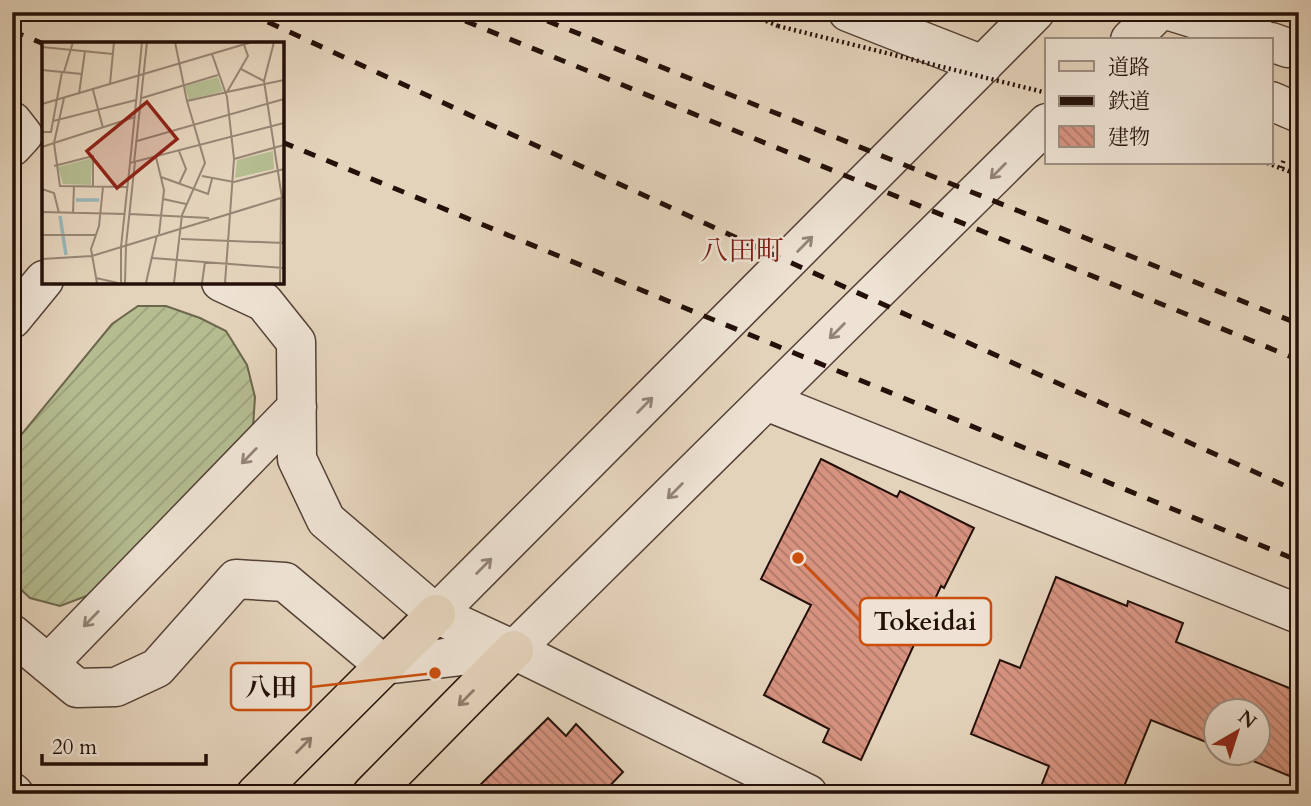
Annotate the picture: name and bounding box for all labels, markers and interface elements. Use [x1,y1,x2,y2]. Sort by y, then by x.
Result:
legend [1045,38,1272,164]
inset map [42,42,284,284]
text: 道路 [1108,53,1150,82]
text: 鉄道 [1108,87,1150,116]
text: 建物 [1108,123,1150,152]
one-way arrow [990,162,1007,179]
district label: 八田町 [700,232,784,270]
one-way arrow [797,235,814,252]
one-way arrow [828,322,845,339]
one-way arrow [636,397,653,414]
one-way arrow [241,447,258,464]
one-way arrow [667,482,684,499]
one-way arrow [476,558,493,575]
callout: Tokeidai [860,598,991,645]
text: Tokeidai [873,604,977,639]
one-way arrow [82,610,99,627]
callout: 八田 [231,663,311,710]
text: 八田 [245,670,297,705]
one-way arrow [458,689,475,706]
north arrow [1202,698,1272,768]
text: N [1232,704,1262,735]
scale bar [42,722,206,766]
text: 20 m [52,733,97,762]
one-way arrow [295,737,312,754]

